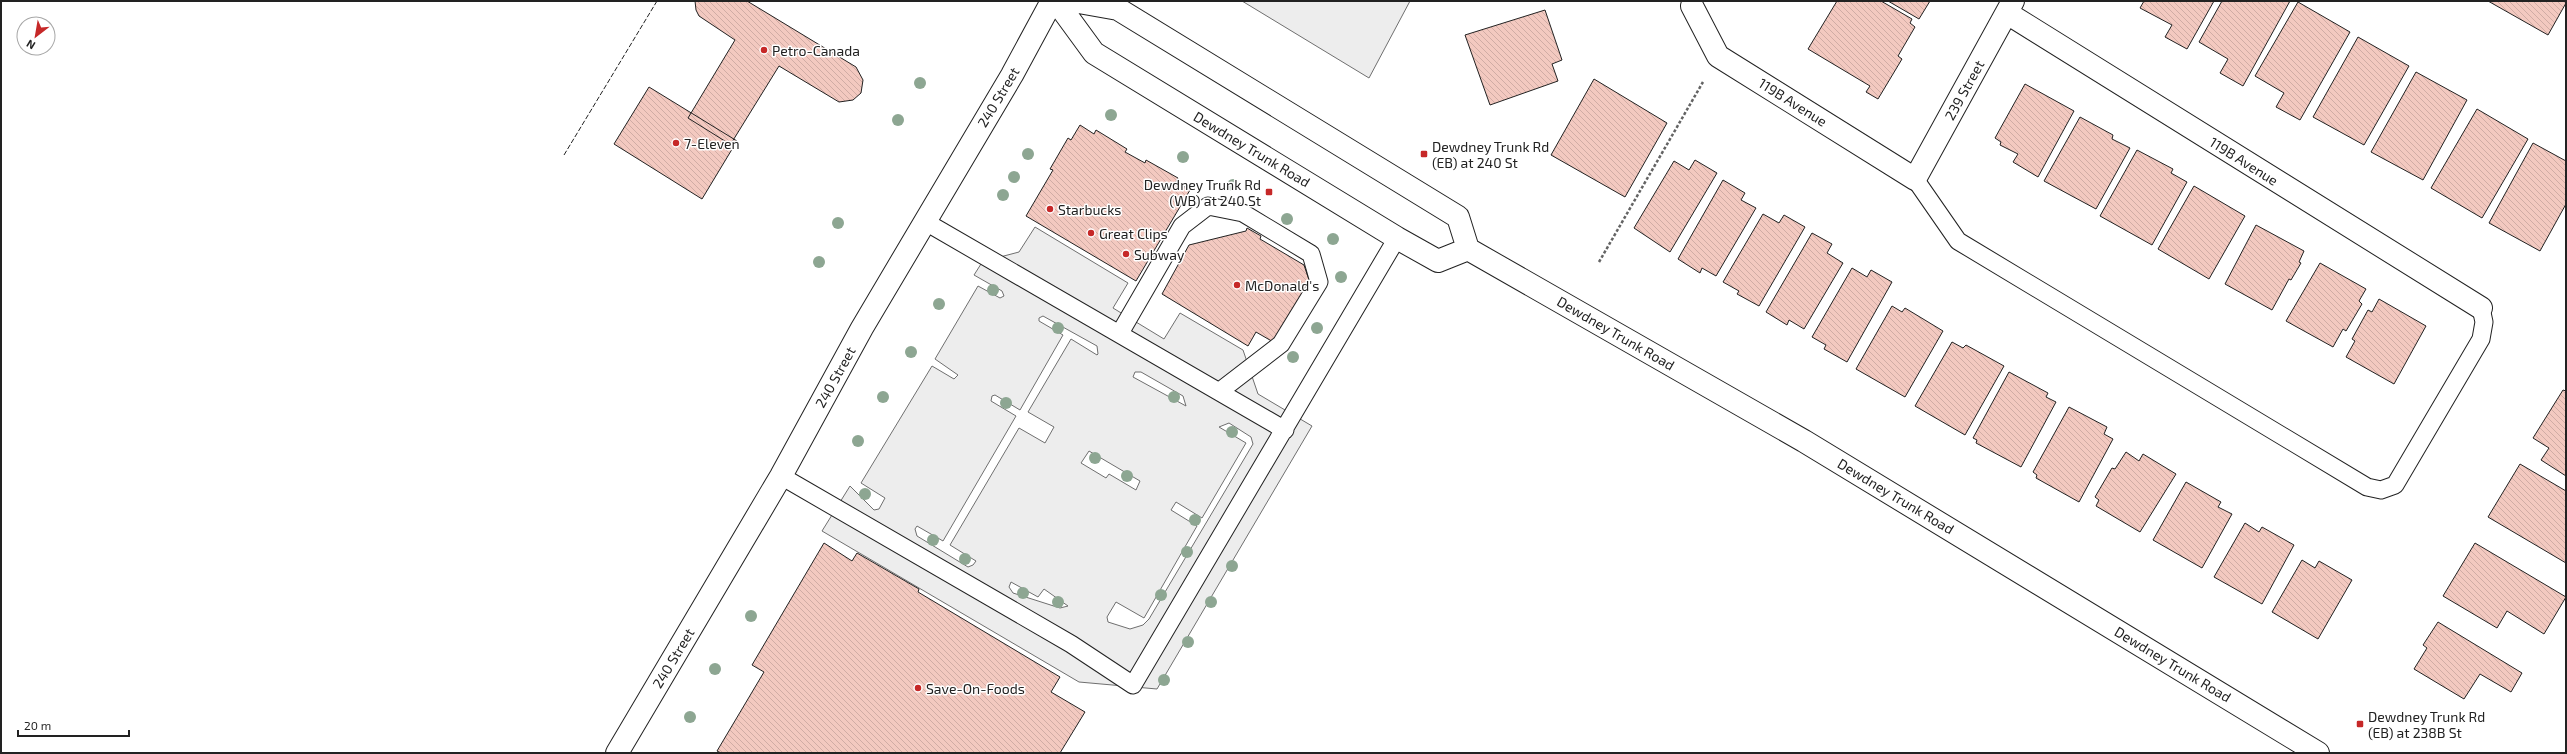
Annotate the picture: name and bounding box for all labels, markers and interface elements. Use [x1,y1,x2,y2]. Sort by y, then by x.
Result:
north arrow [16,16,56,56]
text: N [24,37,37,53]
place label: Petro-Canada [772,42,860,59]
marker: Petro-Canada [759,45,769,55]
street label: 239 Street [1941,57,1987,123]
street label: 240 Street [973,64,1023,130]
street label: 119B Avenue [1756,74,1830,130]
street label: Dewdney Trunk Road [1191,108,1313,190]
street label: 119B Avenue [2207,133,2281,189]
place label: 7-Eleven [684,135,740,152]
marker: 7-Eleven [671,138,681,148]
place label: Dewdney Trunk Rd (EB) at 240 St [1432,138,1549,171]
marker: Dewdney Trunk Rd (EB) at 240 St [1419,149,1429,159]
place label: Dewdney Trunk Rd (WB) at 240 St [1144,176,1261,209]
marker: Dewdney Trunk Rd (WB) at 240 St [1264,187,1274,197]
place label: Starbucks [1058,201,1121,218]
marker: Starbucks [1045,204,1055,214]
place label: Great Clips [1099,225,1168,242]
marker: Great Clips [1086,228,1096,238]
place label: Subway [1134,246,1185,263]
marker: Subway [1121,249,1131,259]
place label: McDonald's [1245,277,1319,294]
marker: McDonald's [1232,280,1242,290]
street label: Dewdney Trunk Road [1554,292,1678,374]
street label: 240 Street [811,344,859,410]
street label: Dewdney Trunk Road [1835,455,1957,537]
street label: Dewdney Trunk Road [2112,623,2234,705]
street label: 240 Street [648,625,698,691]
place label: Save-On-Foods [926,680,1025,697]
marker: Save-On-Foods [913,683,923,693]
place label: Dewdney Trunk Rd (EB) at 238B St [2368,708,2485,741]
scale bar [18,712,129,738]
text: 20 m [24,718,51,732]
marker: Dewdney Trunk Rd (EB) at 238B St [2355,719,2365,729]

